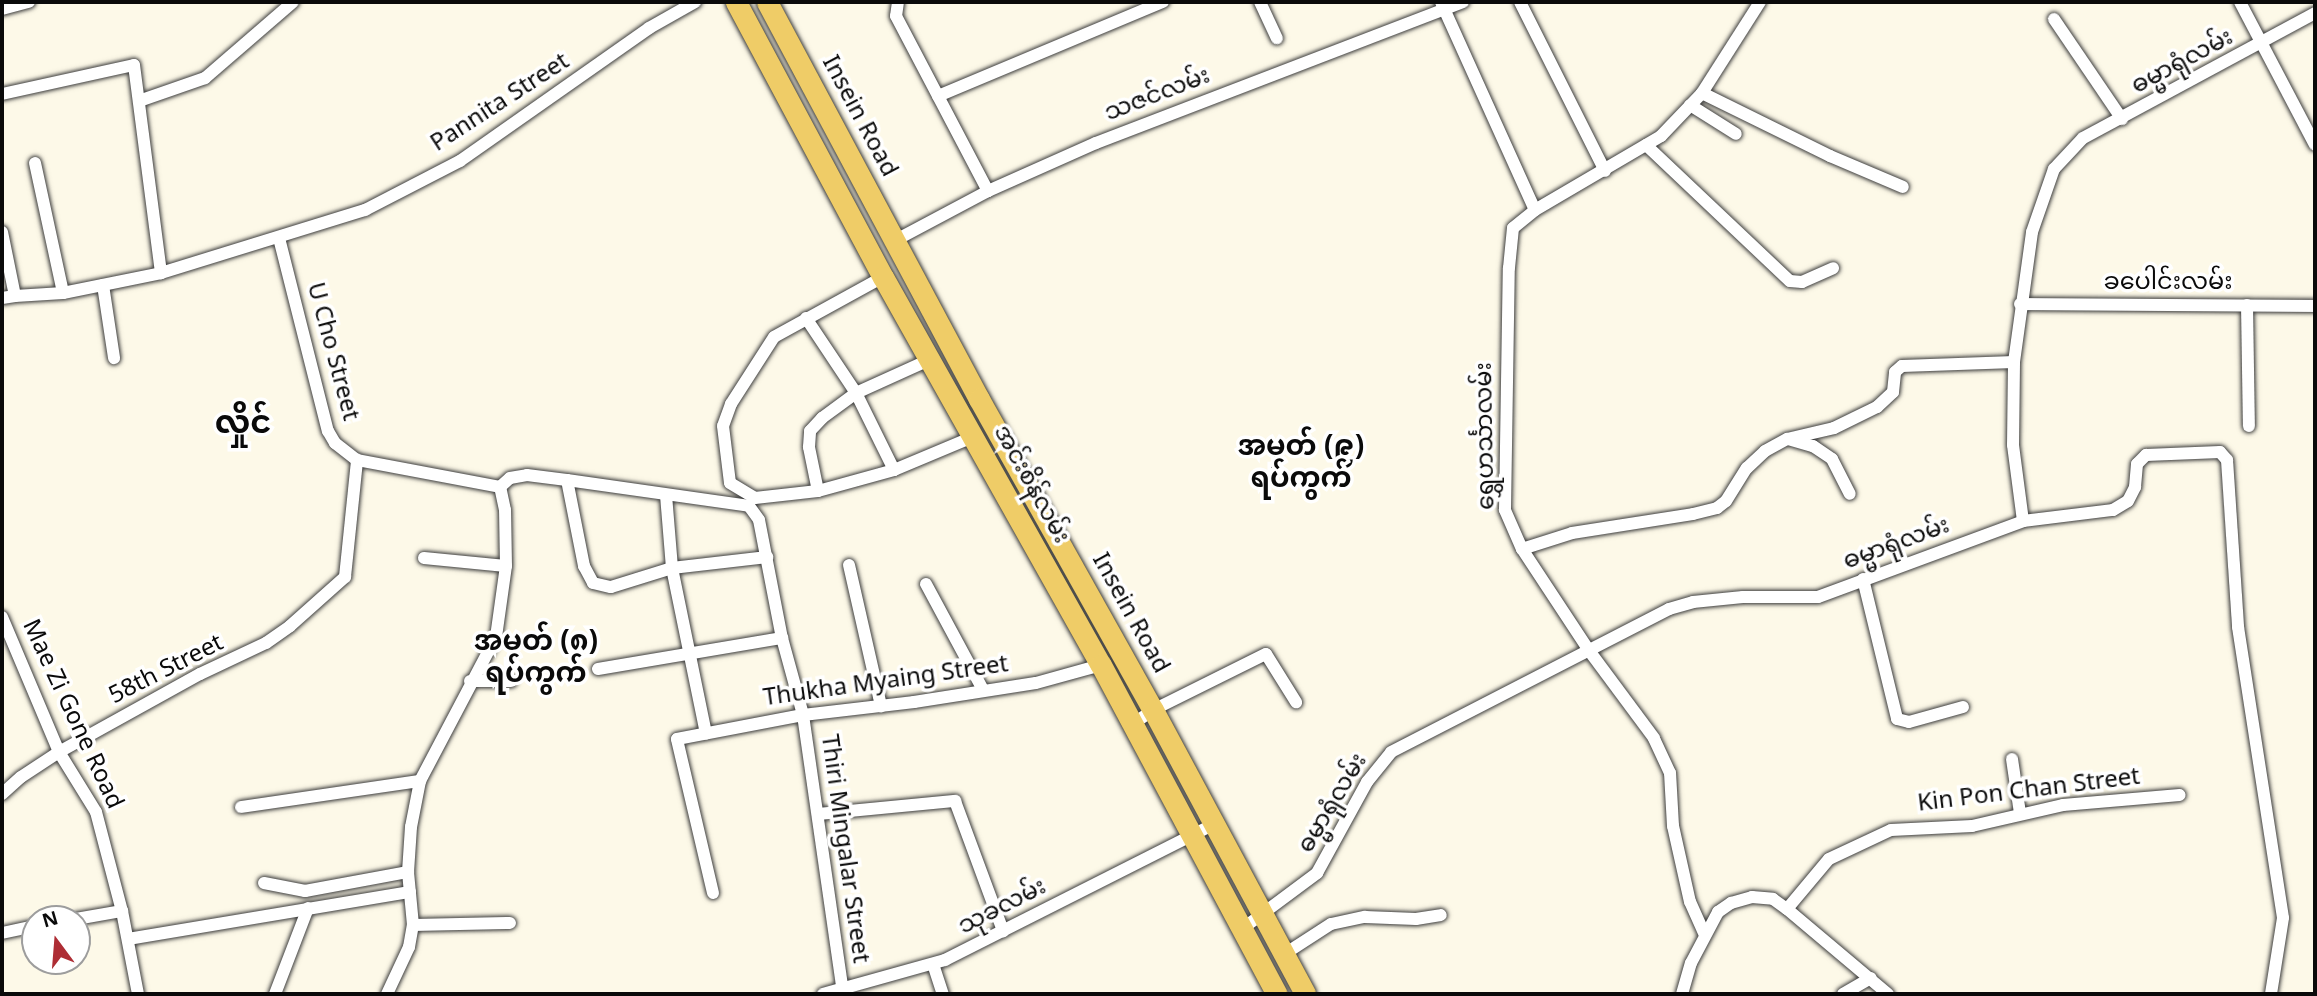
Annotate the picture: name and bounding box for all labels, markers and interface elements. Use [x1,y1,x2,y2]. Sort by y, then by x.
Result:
street label: ဓမ္မာရုံလမ်း [2127,24,2239,102]
street label: Pannita Street [426,49,576,159]
street label: Insein Road [814,52,902,182]
street label: သဇင်လမ်း [1101,63,1215,129]
street label: ခပေါင်းလမ်း [2103,270,2233,298]
street label: U Cho Street [299,280,363,424]
street label: ရွှေဟင်္သာလမ်း [1471,362,1503,510]
district label: လှိုင် [215,407,271,445]
street label: အင်းစိန်လမ်း [986,421,1074,549]
district label: အမှတ် (၉) ရပ်ကွက် [1238,432,1364,498]
street label: ဓမ္မာရုံလမ်း [1840,512,1954,578]
street label: Insein Road [1084,549,1174,679]
street label: Mae Zi Gone Road [15,616,127,814]
district label: အမှတ် (၈) ရပ်ကွက် [474,627,598,693]
street label: 58th Street [105,630,229,712]
street label: Thukha Myaing Street [762,652,1010,714]
street label: Thiri Mingalar Street [813,733,873,965]
street label: ဓမ္မာရုံလမ်း [1293,749,1375,859]
street label: Kin Pon Chan Street [1916,764,2142,820]
street label: သုခလမ်း [954,874,1052,942]
text: N [38,899,64,943]
north arrow [21,905,91,975]

